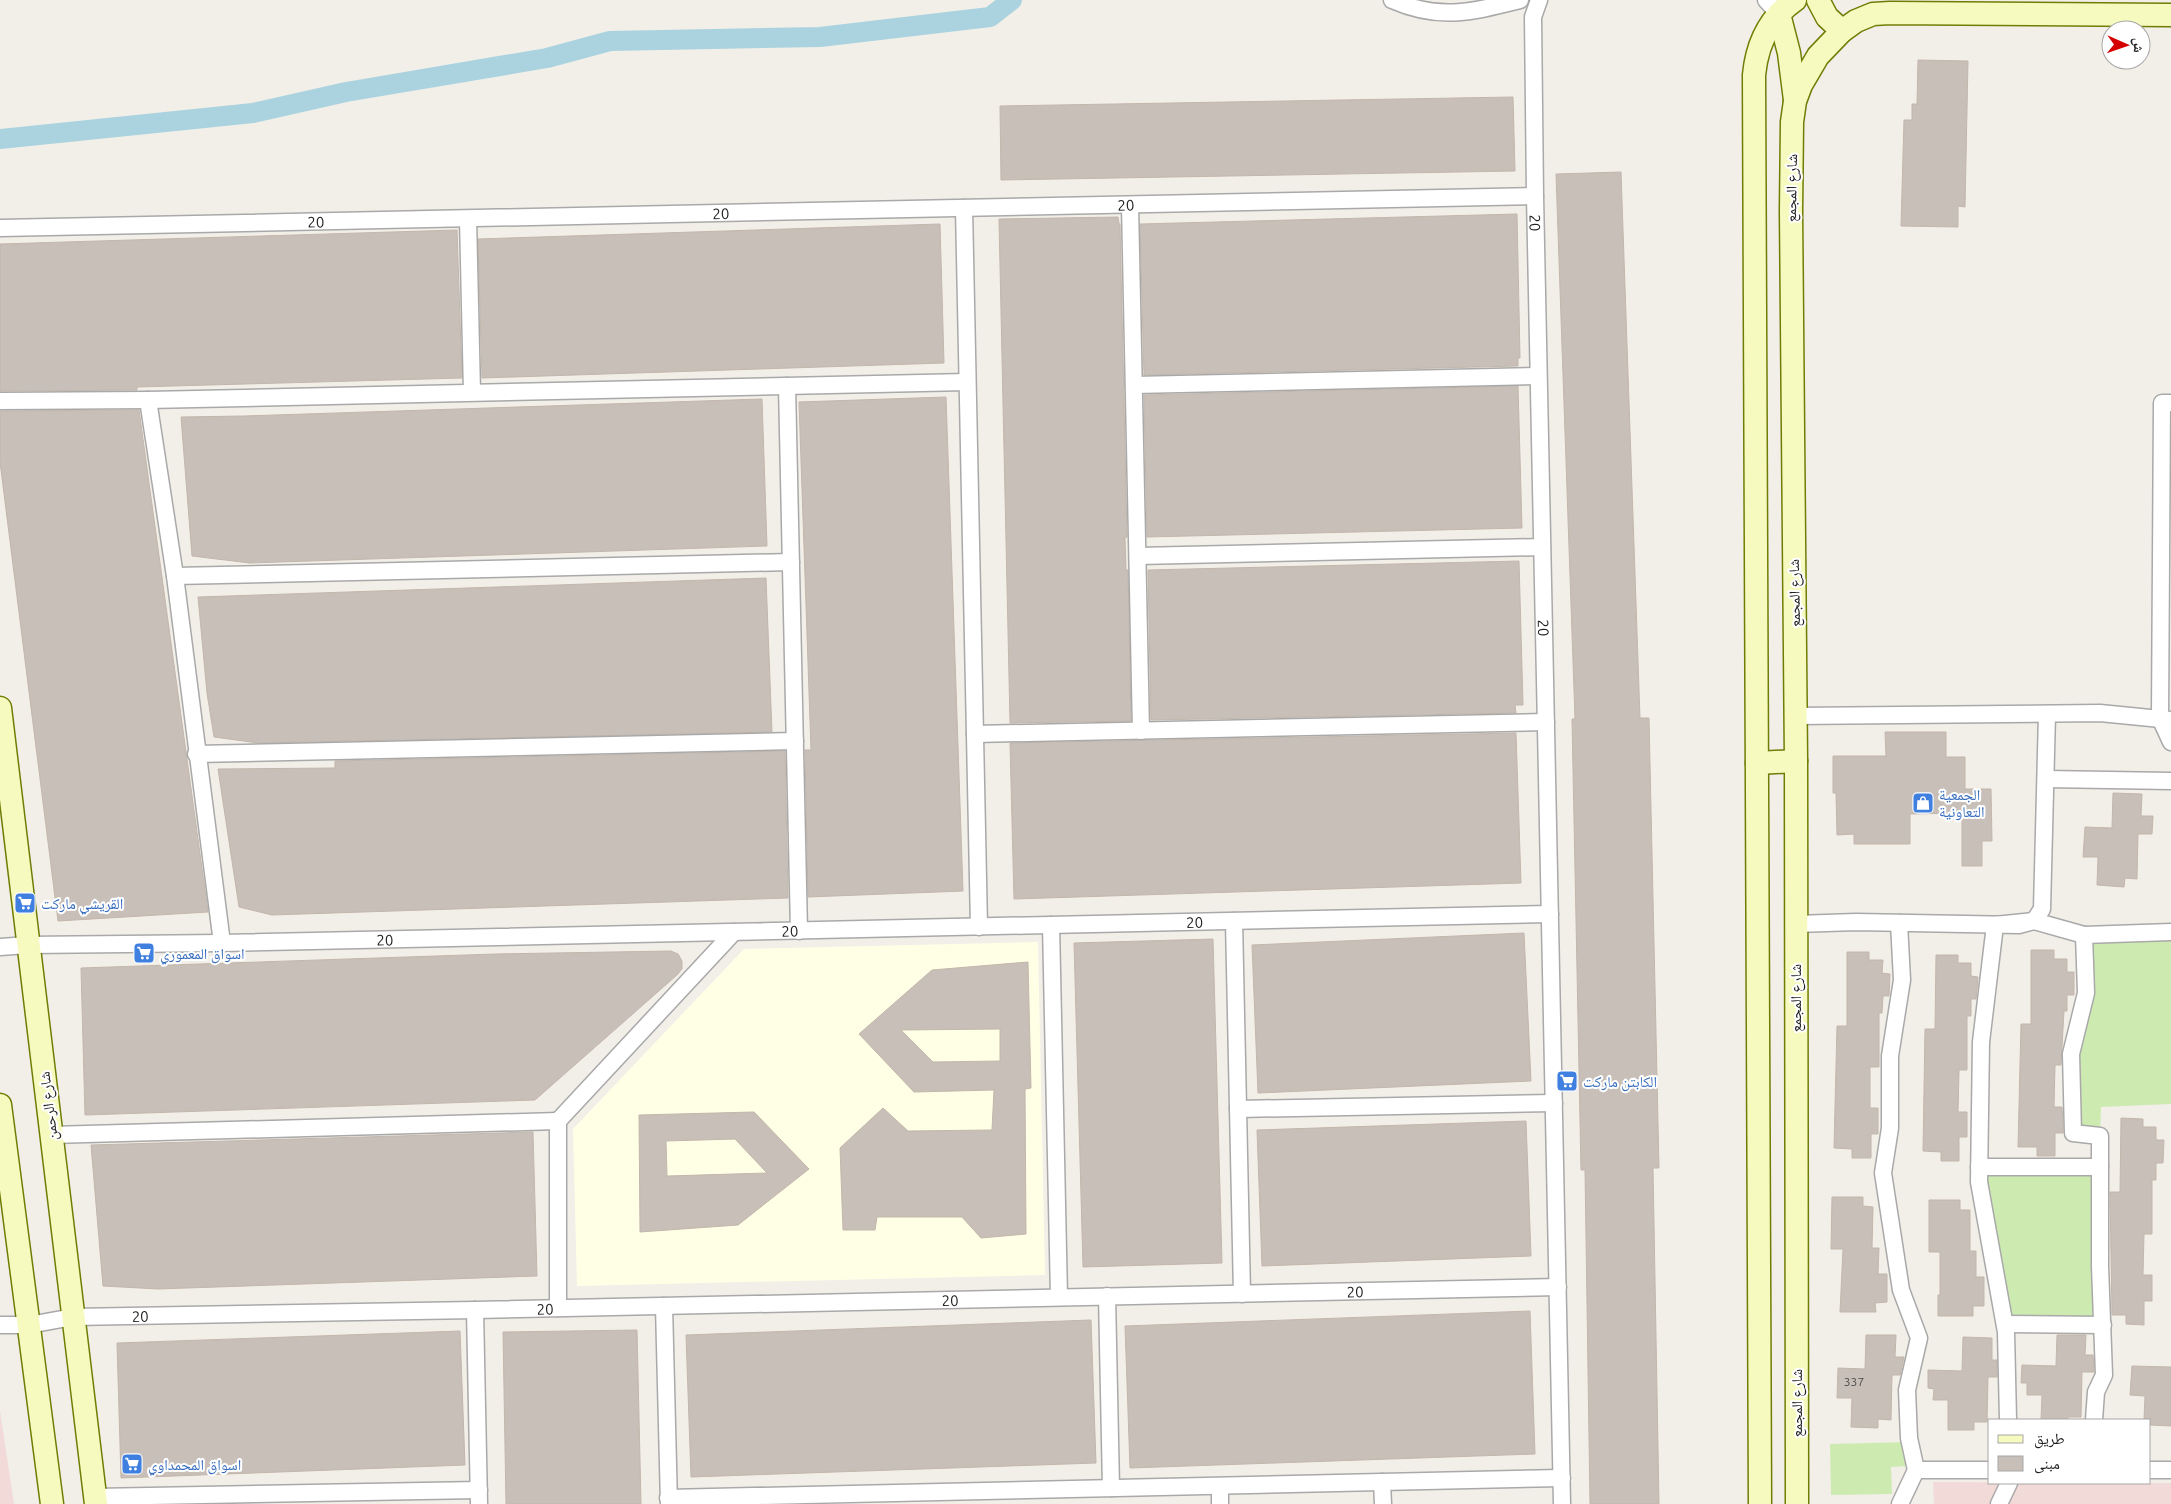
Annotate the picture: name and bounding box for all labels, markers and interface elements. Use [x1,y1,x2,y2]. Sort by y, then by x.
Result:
north arrow [2101,20,2151,70]
text: ش [2130,38,2147,53]
street label: شارع المجمع [1782,154,1802,222]
street label: 20 [1117,196,1134,213]
street label: 20 [712,204,729,222]
street label: 20 [307,213,325,230]
street label: 20 [1527,214,1544,232]
street label: شارع المجمع [1785,559,1805,627]
street label: 20 [1535,619,1553,637]
place label: الجمعية التعاونية [1939,786,1984,821]
shop icon: الجمعية التعاونية [1911,791,1935,815]
supermarket icon: القريشي ماركت [13,891,37,915]
place label: القريشي ماركت [41,895,123,915]
street label: 20 [1186,913,1203,930]
street label: 20 [781,922,798,939]
street label: 20 [376,931,394,948]
supermarket icon: اسواق المعموري [132,941,156,965]
place label: اسواق المعموري [160,945,245,965]
street label: شارع المجمع [1787,964,1806,1032]
supermarket icon: الكابتن ماركت [1555,1069,1579,1093]
street label: شارع الرحمن [35,1070,63,1141]
place label: الكابتن ماركت [1583,1073,1657,1092]
street label: 20 [1346,1283,1364,1300]
street label: 20 [941,1291,959,1309]
street label: 20 [537,1300,554,1317]
street label: 20 [132,1307,149,1324]
street label: شارع المجمع [1788,1369,1807,1437]
house number: 337 [1844,1375,1864,1388]
legend [1988,1419,2151,1484]
text: طريق [2034,1430,2065,1449]
supermarket icon: اسواق المحمداوي [120,1452,144,1476]
text: مبنى [2034,1455,2060,1474]
place label: اسواق المحمداوي [148,1456,241,1476]

